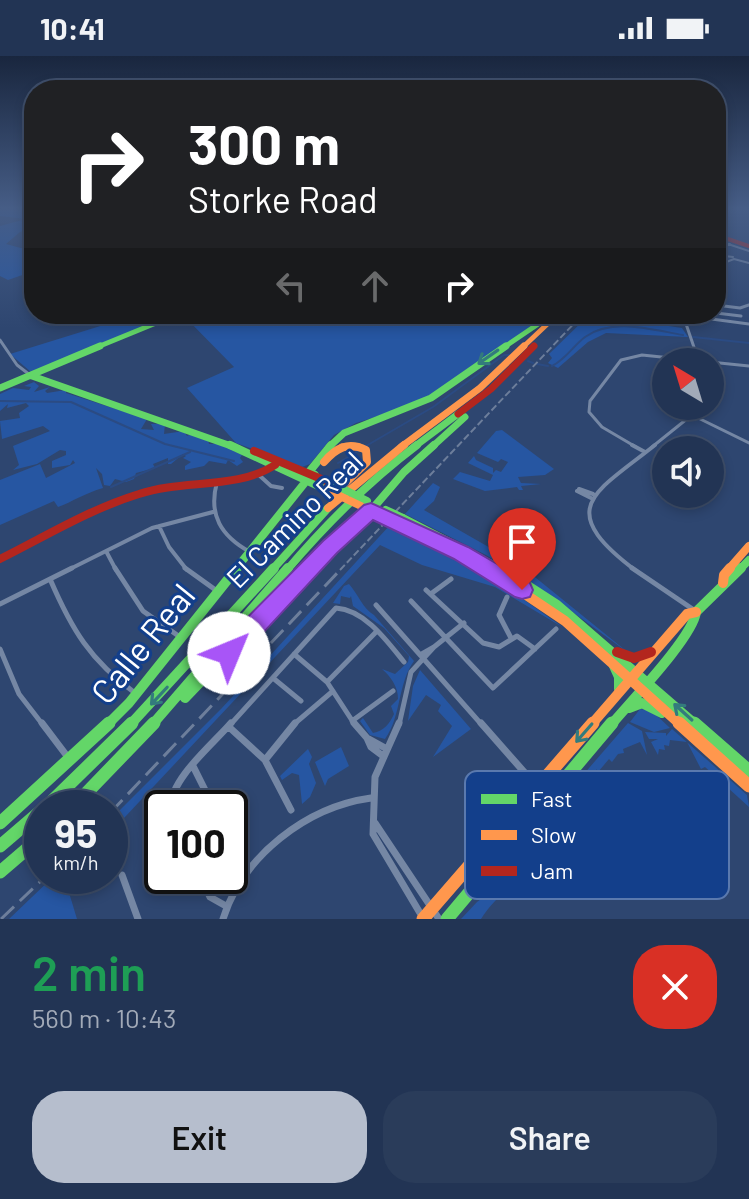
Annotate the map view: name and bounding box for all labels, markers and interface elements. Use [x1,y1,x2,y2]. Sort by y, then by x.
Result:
text: 10:41 [40,10,105,46]
text: 300 m [188,109,340,176]
icon: right [56,112,160,216]
text: Storke Road [188,177,378,220]
icon: left [269,264,313,308]
icon: ahead [353,264,397,308]
icon: right [437,264,481,308]
north arrow [652,348,724,420]
map controls [652,348,724,508]
one-way arrow [478,349,500,365]
button: sound [652,436,724,508]
street label: El Camino Real [219,444,369,594]
pin [488,508,556,590]
icon: arrive [500,520,544,564]
street label: Calle Real [81,575,203,711]
position arrow [187,611,271,695]
one-way arrow [150,686,169,706]
one-way arrow [673,704,693,722]
one-way arrow [575,722,593,742]
legend [465,771,729,899]
text: Fast [531,785,573,811]
speed limit sign: 100 [144,790,248,894]
text: 95 [55,808,97,856]
text: Slow [531,821,576,847]
text: km/h [53,850,99,874]
text: Jam [531,857,573,883]
text: 2 min [32,943,146,1001]
button: close [633,945,717,1029]
text: 560 m · 10:43 [32,1002,176,1033]
button: Exit [32,1091,367,1183]
button: Share [383,1091,717,1183]

